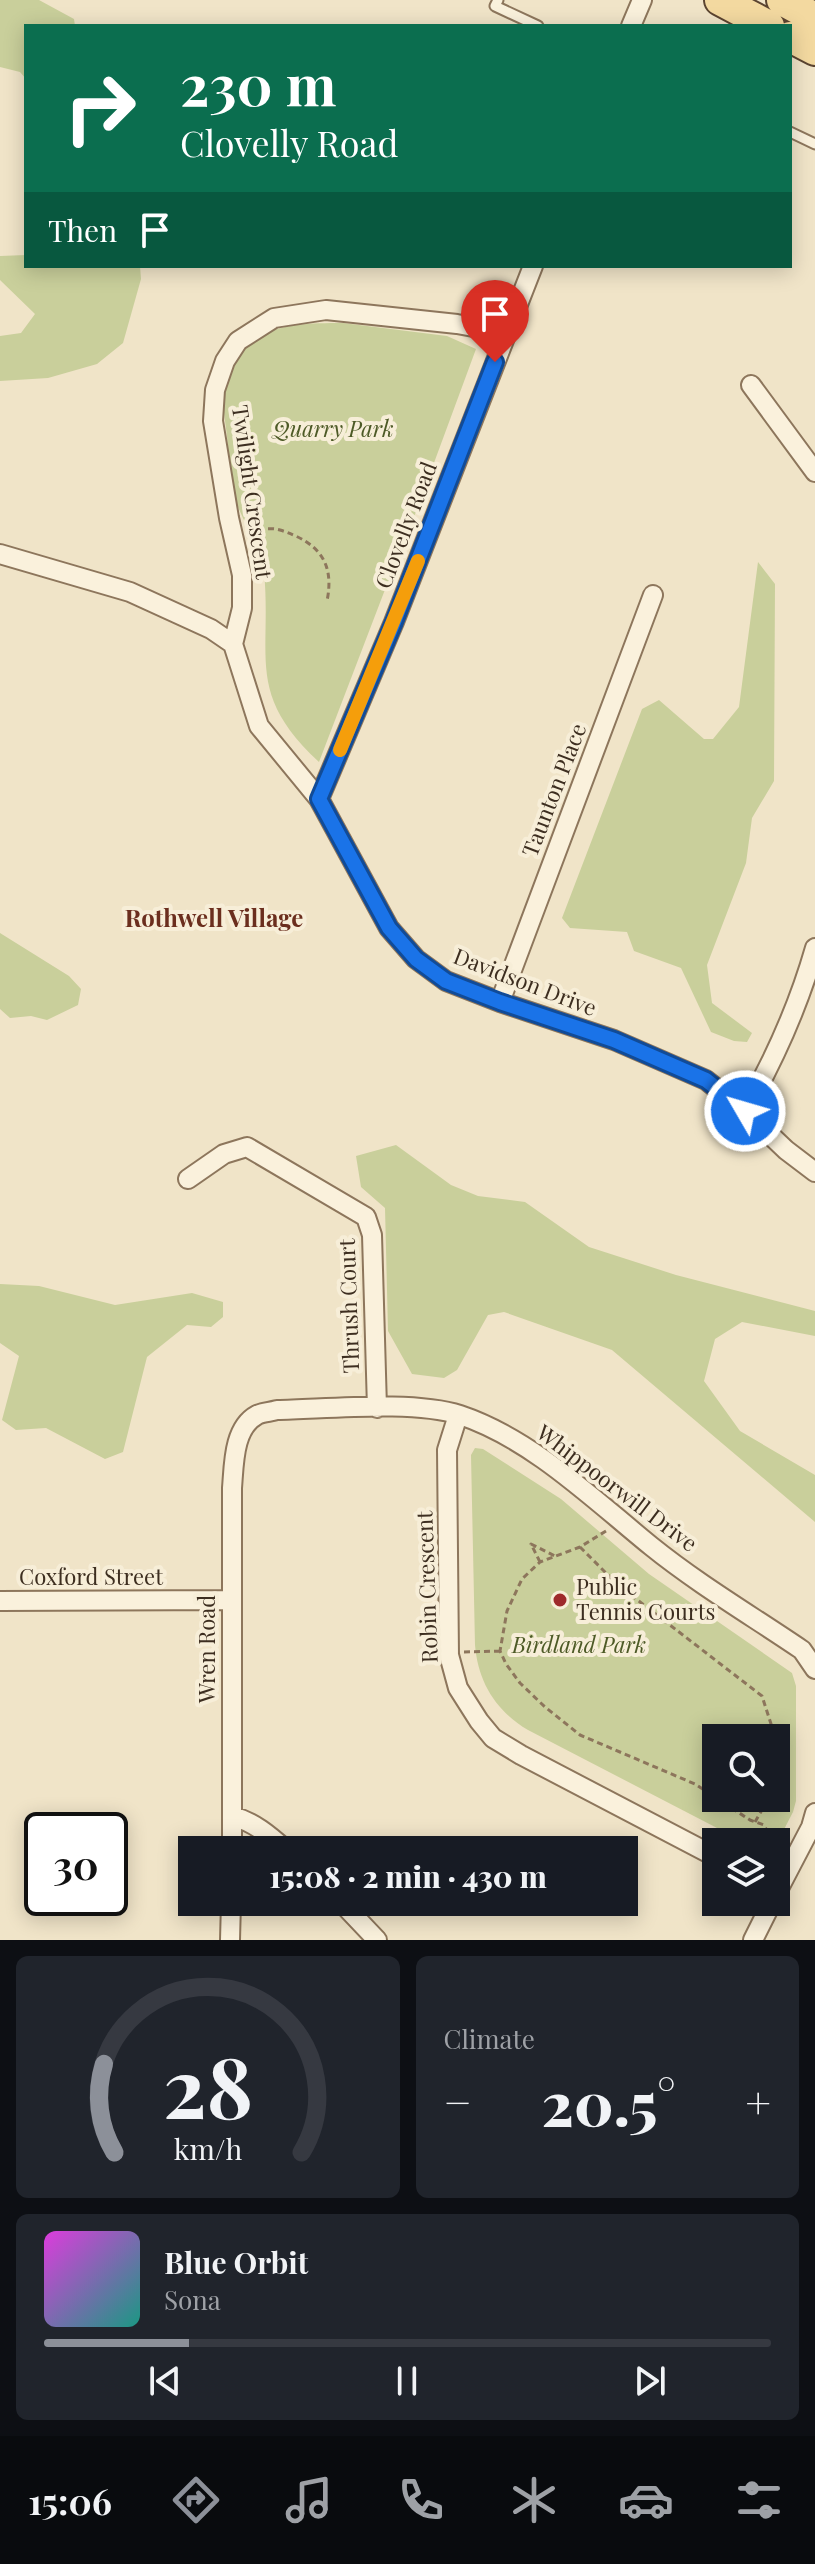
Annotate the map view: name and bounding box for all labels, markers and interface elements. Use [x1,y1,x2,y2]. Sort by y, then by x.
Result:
text: 230 m [180,46,336,121]
icon: right [48,56,152,160]
text: Clovelly Road [180,118,398,166]
icon: arrive [133,208,177,252]
text: Then [48,210,117,250]
pin [461,280,529,362]
icon: arrive [473,292,517,336]
street label: Twilight Crescent [226,403,280,582]
park label: Quarry Park [271,413,394,443]
street label: Clovelly Road [367,457,443,592]
street label: Taunton Place [514,719,592,861]
district label: Rothwell Village [125,901,303,933]
street label: Davidson Drive [450,940,601,1022]
position arrow [703,1069,787,1153]
street label: Thrush Court [331,1237,365,1374]
street label: Whippoorwill Drive [530,1416,704,1558]
street label: Robin Crescent [408,1509,444,1663]
street label: Coxford Street [19,1561,164,1591]
place label: Public Tennis Courts [576,1571,715,1626]
marker: Public Tennis Courts [551,1591,569,1609]
street label: Wren Road [191,1595,221,1704]
park label: Birdland Park [511,1629,646,1659]
map controls [702,1724,790,1916]
button: search [702,1724,790,1812]
speed limit sign: 30 [24,1812,128,1916]
button: layers [702,1828,790,1916]
text: 15:08 · 2 min · 430 m [269,1856,547,1896]
text: Climate [444,2021,535,2056]
text: 28 [163,2029,253,2140]
text: 20.5° [542,2061,676,2141]
text: − [444,2071,472,2130]
text: + [745,2071,771,2130]
text: km/h [173,2129,242,2167]
text: Blue Orbit [164,2242,308,2282]
text: Sona [164,2282,221,2317]
icon: previous [143,2359,187,2403]
icon: pause [385,2359,429,2403]
icon: next [628,2359,672,2403]
icon: directions [168,2472,224,2528]
icon: music [281,2472,337,2528]
icon: phone [393,2472,449,2528]
icon: climate [506,2472,562,2528]
icon: car [618,2472,674,2528]
icon: filters [731,2472,787,2528]
text: 15:06 [28,2476,112,2524]

